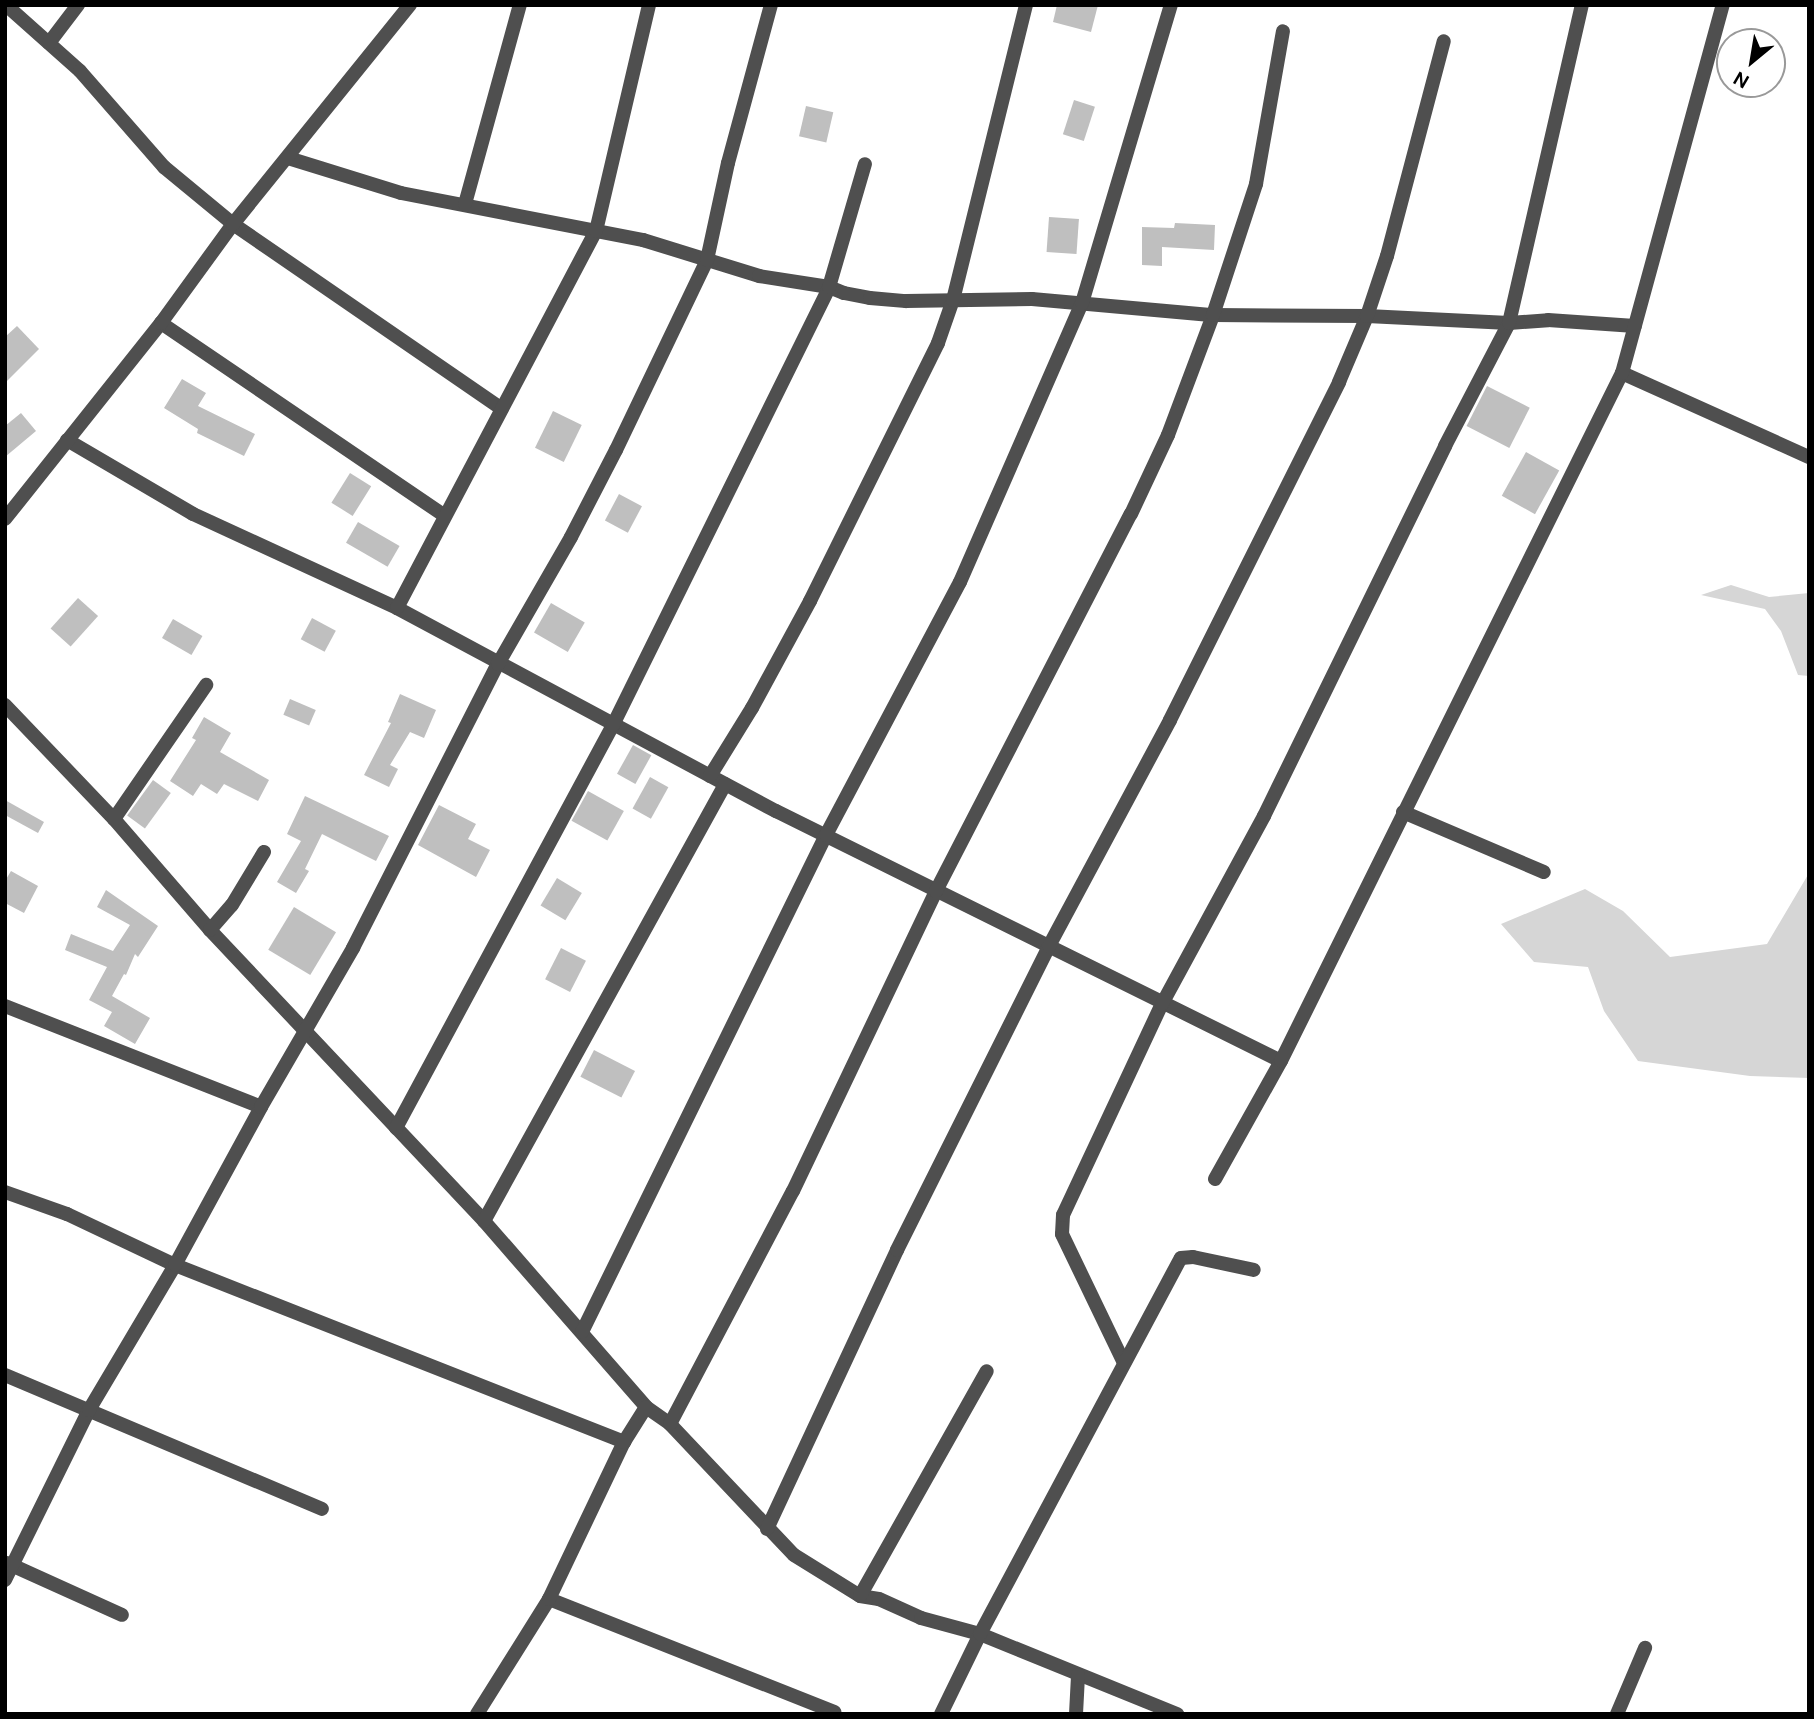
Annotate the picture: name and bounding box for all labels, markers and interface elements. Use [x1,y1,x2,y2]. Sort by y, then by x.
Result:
north arrow [1716,28,1786,98]
text: N [1729,66,1754,94]

